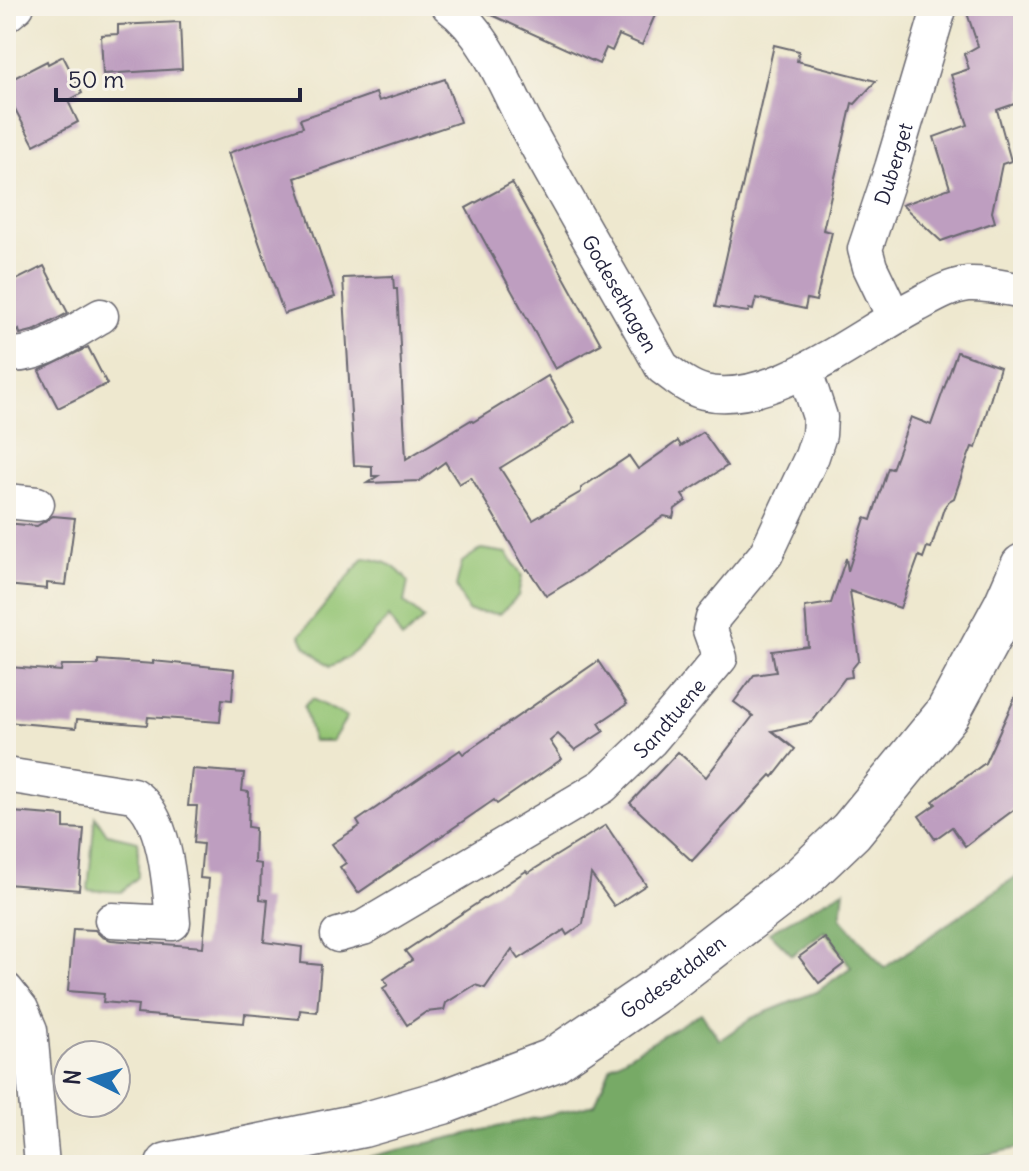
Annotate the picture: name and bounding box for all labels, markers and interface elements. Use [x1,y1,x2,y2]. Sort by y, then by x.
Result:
scale bar [56,52,300,102]
text: 50 m [68,64,124,94]
street label: Duberget [868,119,917,208]
street label: Godesethagen [577,230,664,356]
street label: Sandtuene [628,673,710,763]
street label: Godesetdalen [615,929,730,1024]
north arrow [52,1039,132,1119]
text: N [57,1068,87,1086]

